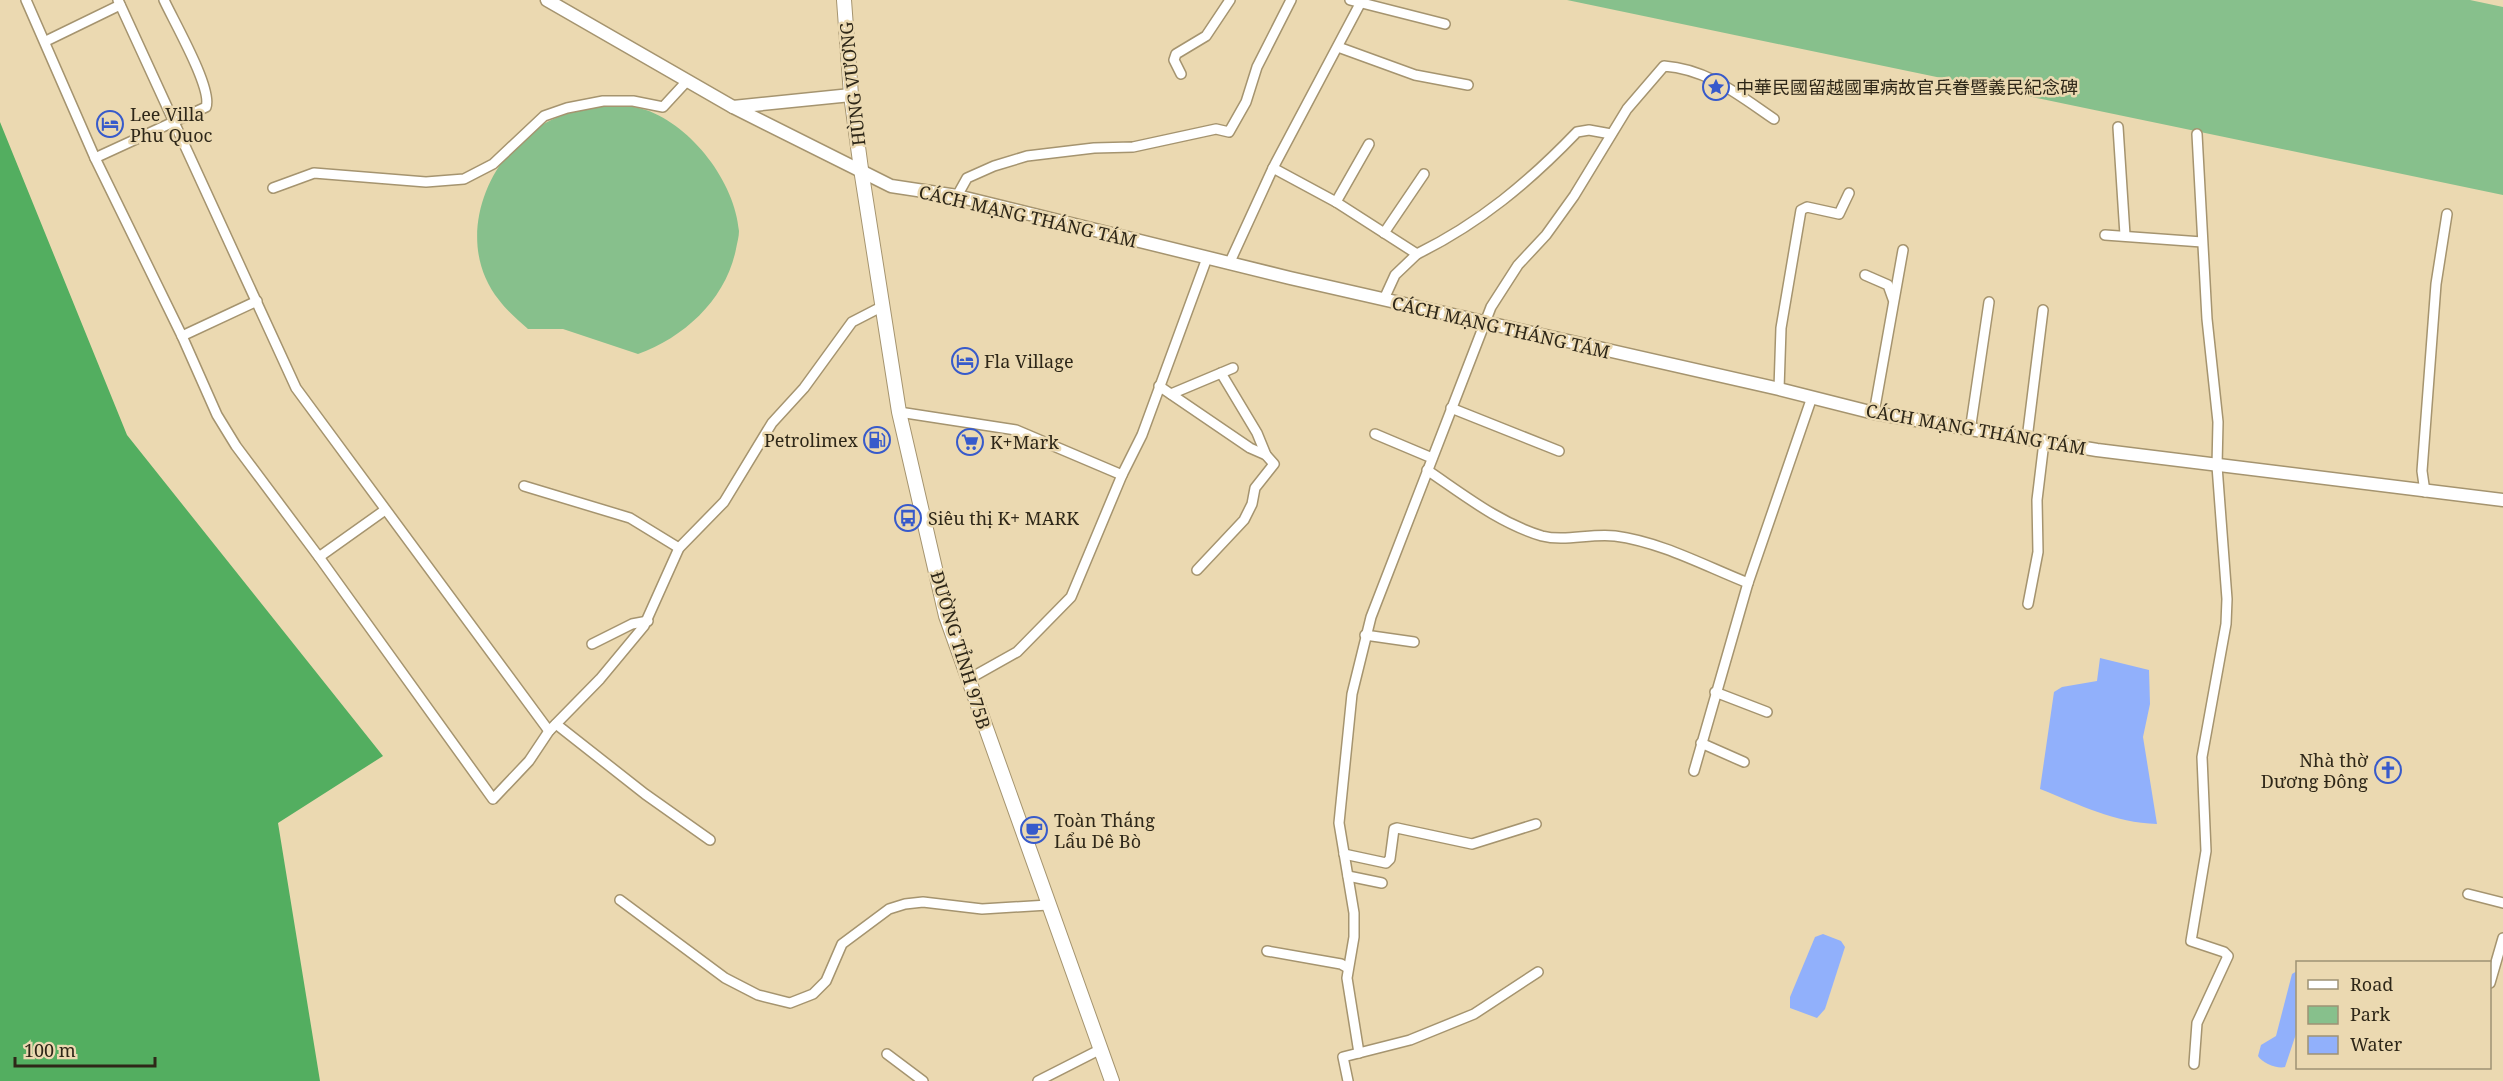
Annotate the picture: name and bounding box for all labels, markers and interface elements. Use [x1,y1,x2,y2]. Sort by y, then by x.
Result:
street label: HÙNG VƯƠNG [834,21,870,147]
place icon: 中華民國留越國軍病故官兵眷暨義民紀念碑 [1701,72,1731,102]
place label: 中華民國留越國軍病故官兵眷暨義民紀念碑 [1736,75,2078,99]
place label: Lee Villa Phu Quoc [130,102,213,147]
hotel icon: Lee Villa Phu Quoc [95,109,125,139]
street label: CÁCH MẠNG THÁNG TÁM [917,179,1139,253]
street label: CÁCH MẠNG THÁNG TÁM [1390,290,1612,364]
hotel icon: Fla Village [950,346,980,376]
place label: Fla Village [984,349,1074,373]
street label: CÁCH MẠNG THÁNG TÁM [1864,398,2088,460]
fuel station icon: Petrolimex [862,425,892,455]
supermarket icon: K+Mark [955,427,985,457]
place label: Petrolimex [764,428,859,452]
place label: K+Mark [990,430,1059,454]
bus stop icon: Siêu thị K+ MARK [893,503,923,533]
place label: Siêu thị K+ MARK [928,506,1079,530]
street label: ĐƯỜNG TỈNH 975B [926,568,996,732]
place label: Nhà thờ Dương Đông [2261,748,2369,793]
church icon: Nhà thờ Dương Đông [2373,755,2403,785]
place label: Toàn Thắng Lẩu Dê Bò [1054,808,1155,853]
cafe icon: Toàn Thắng Lẩu Dê Bò [1019,815,1049,845]
legend [2296,961,2491,1069]
text: Road [2350,972,2393,996]
text: Park [2350,1002,2390,1026]
scale bar [15,1030,154,1068]
text: Water [2350,1032,2403,1056]
text: 100 m [24,1038,76,1062]

